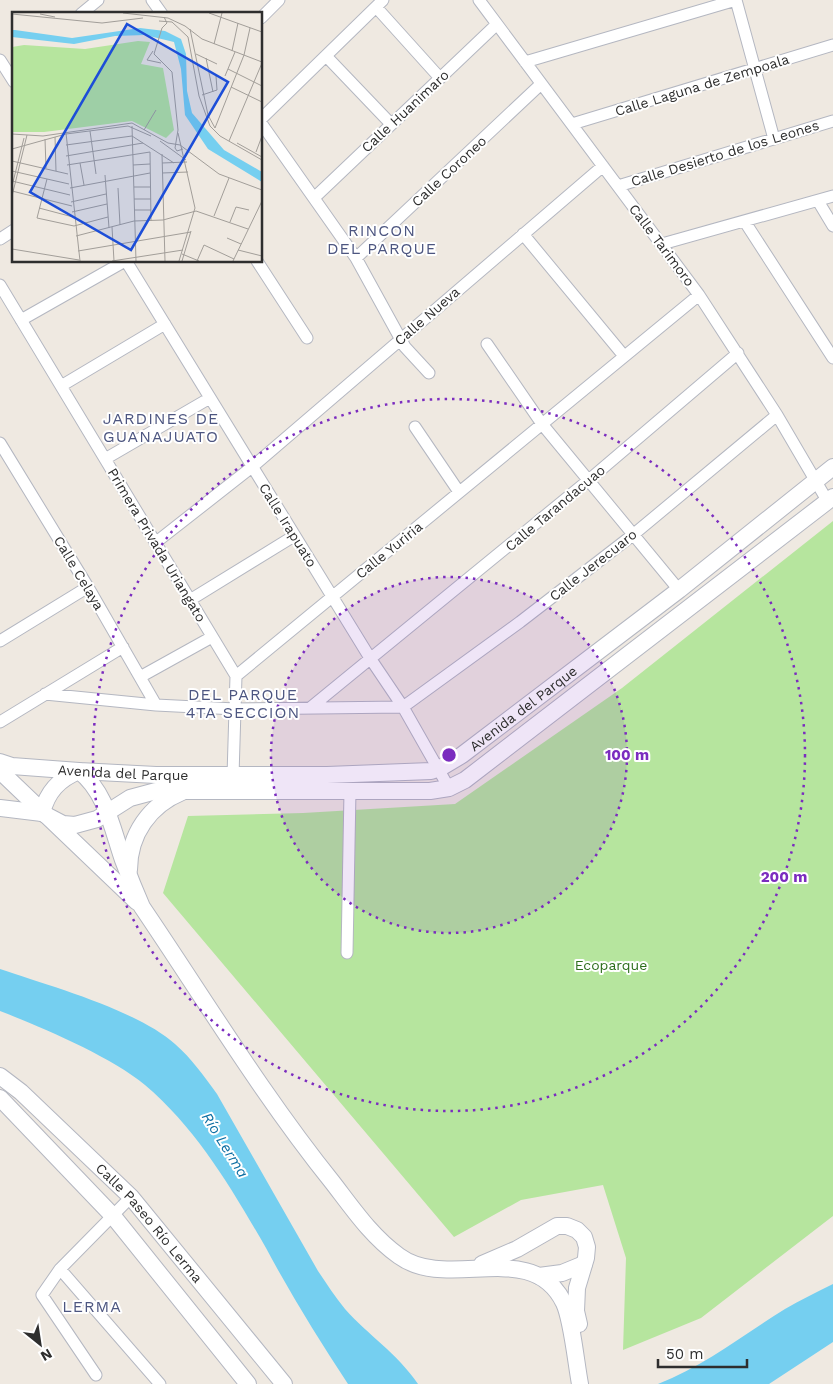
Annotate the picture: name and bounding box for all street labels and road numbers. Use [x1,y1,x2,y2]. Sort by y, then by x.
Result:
street label: Calle Laguna de Zempoala [613,51,791,119]
street label: Calle Huanimaro [358,67,452,155]
street label: Calle Desierto de los Leones [629,117,821,189]
street label: Calle Coroneo [408,132,490,210]
street label: Calle Tarimoro [626,201,698,289]
street label: Calle Nueva [391,283,463,348]
street label: Calle Tarandacuao [502,462,608,554]
street label: Primera Privada Uriangato [105,465,209,625]
street label: Calle Irapuato [256,480,320,570]
street label: Calle Yuriria [352,518,426,582]
street label: Calle Jerecuaro [546,526,640,604]
street label: Calle Celaya [51,533,107,613]
street label: Avenida del Parque [466,663,580,754]
street label: Avenida del Parque [57,761,188,783]
street label: Calle Paseo Río Lerma [93,1160,206,1286]

